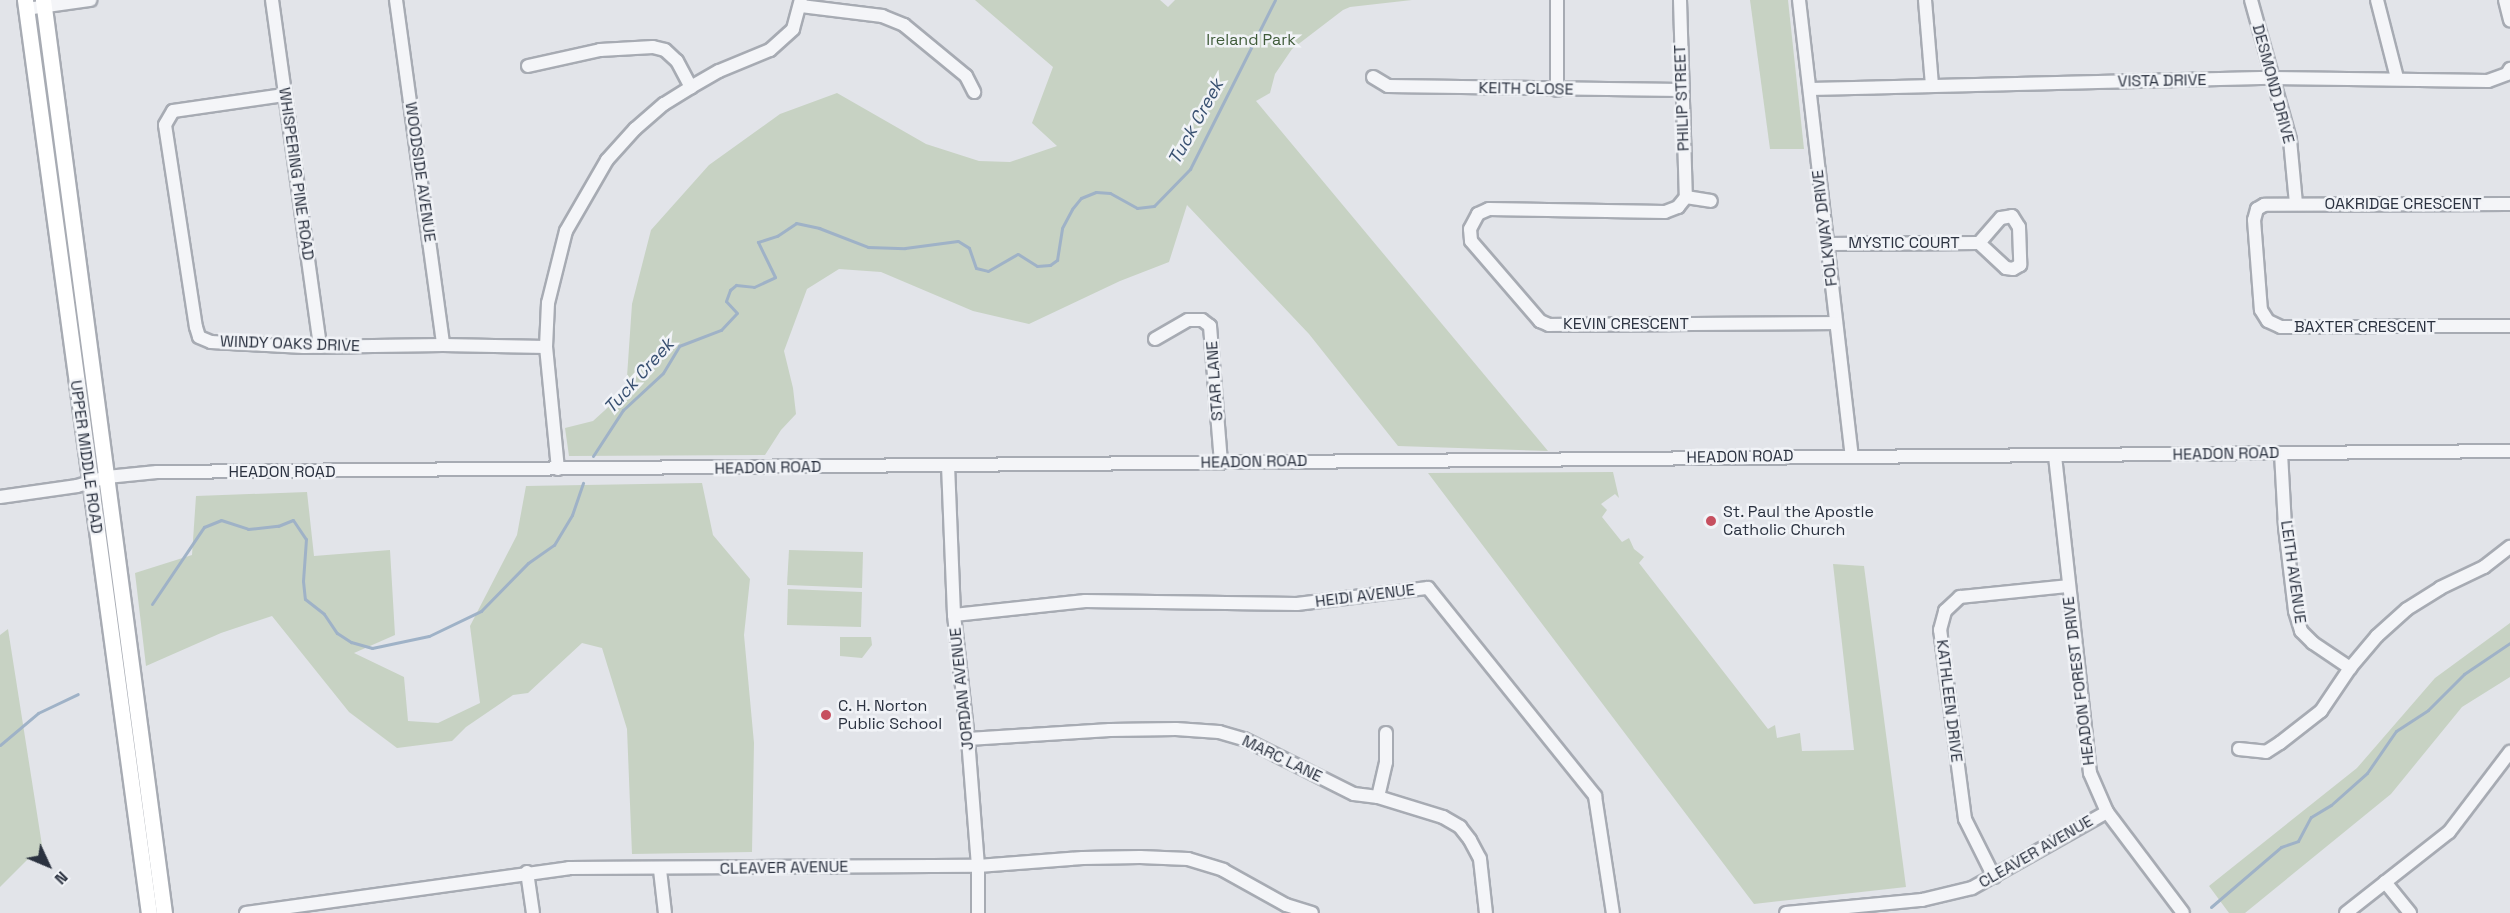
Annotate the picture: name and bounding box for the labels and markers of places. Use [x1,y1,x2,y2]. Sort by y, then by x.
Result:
place label: St. Paul the Apostle Catholic Church [1723,502,1875,540]
marker: St. Paul the Apostle Catholic Church [1704,514,1718,528]
place label: C. H. Norton Public School [838,696,942,734]
marker: C. H. Norton Public School [819,708,833,722]

